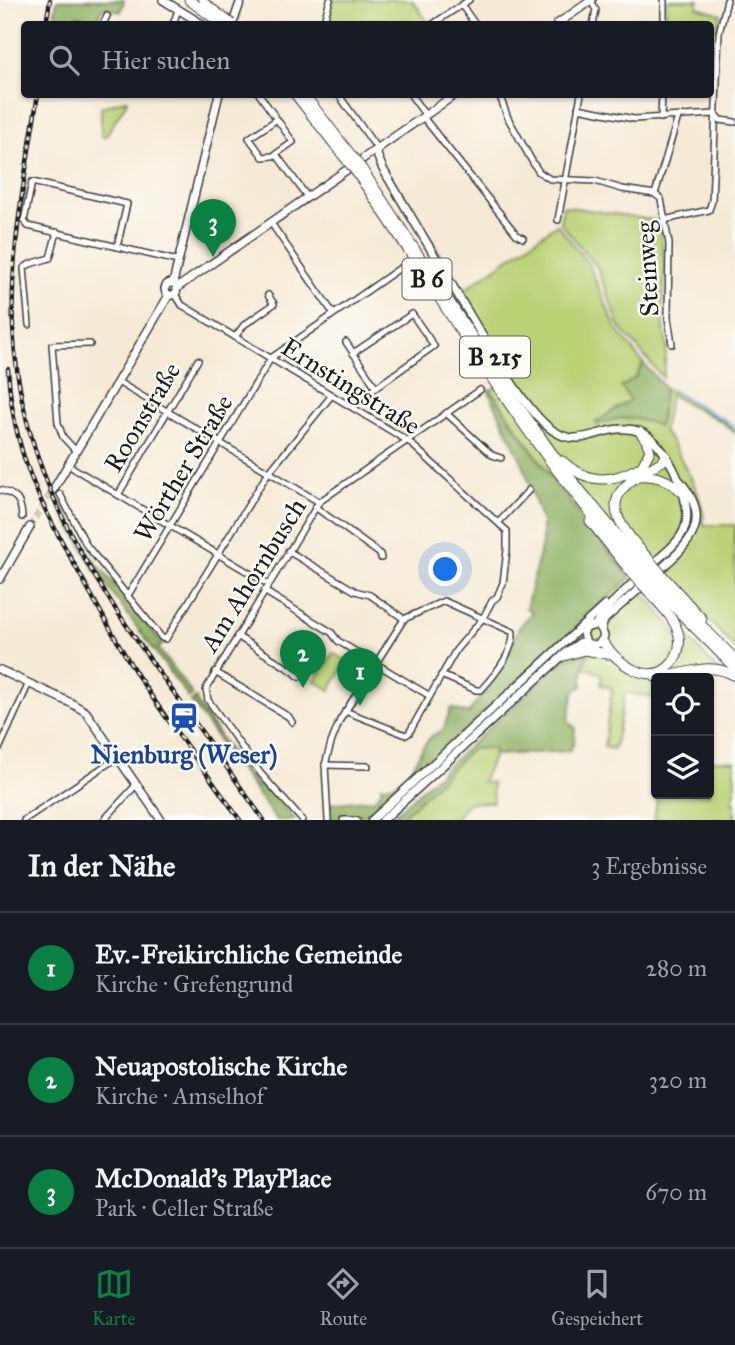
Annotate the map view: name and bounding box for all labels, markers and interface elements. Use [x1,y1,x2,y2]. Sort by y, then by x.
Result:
search box [21,21,714,98]
icon: search [45,41,83,79]
text: Hier suchen [101,44,230,76]
pin: 3 [190,199,236,257]
street label: Steinweg [628,220,665,318]
road number: B 6 [402,258,452,300]
street label: Ernstingstraße [275,331,427,442]
road number: B 215 [460,336,530,378]
street label: Roonstraße [97,356,187,478]
street label: Wörther Straße [127,388,240,547]
street label: Am Ahornbusch [193,492,313,659]
your location [428,552,462,586]
pin: 2 [280,630,326,688]
pin: 1 [337,648,383,706]
map controls [651,673,714,799]
button: locate [651,673,714,736]
station icon: Nienburg (Weser) [167,701,201,735]
button: layers [651,736,714,799]
place label: Nienburg (Weser) [90,738,278,771]
text: In der Nähe [28,848,176,884]
text: 3 Ergebnisse [591,852,707,880]
text: Ev.-Freikirchliche Gemeinde [95,938,402,970]
text: 1 [46,954,56,982]
text: 280 m [646,954,707,982]
text: Kirche · Grefengrund [95,970,293,998]
text: Neuapostolische Kirche [95,1050,347,1082]
text: 2 [45,1066,57,1094]
text: 320 m [649,1066,707,1094]
text: Kirche · Amselhof [95,1082,264,1110]
text: McDonald's PlayPlace [95,1162,332,1194]
text: 3 [46,1178,56,1206]
text: 670 m [645,1178,707,1206]
text: Park · Celler Straße [95,1194,274,1222]
tab: Karte [92,1265,135,1330]
tab: Route [319,1265,367,1330]
tab: Gespeichert [551,1265,643,1330]

